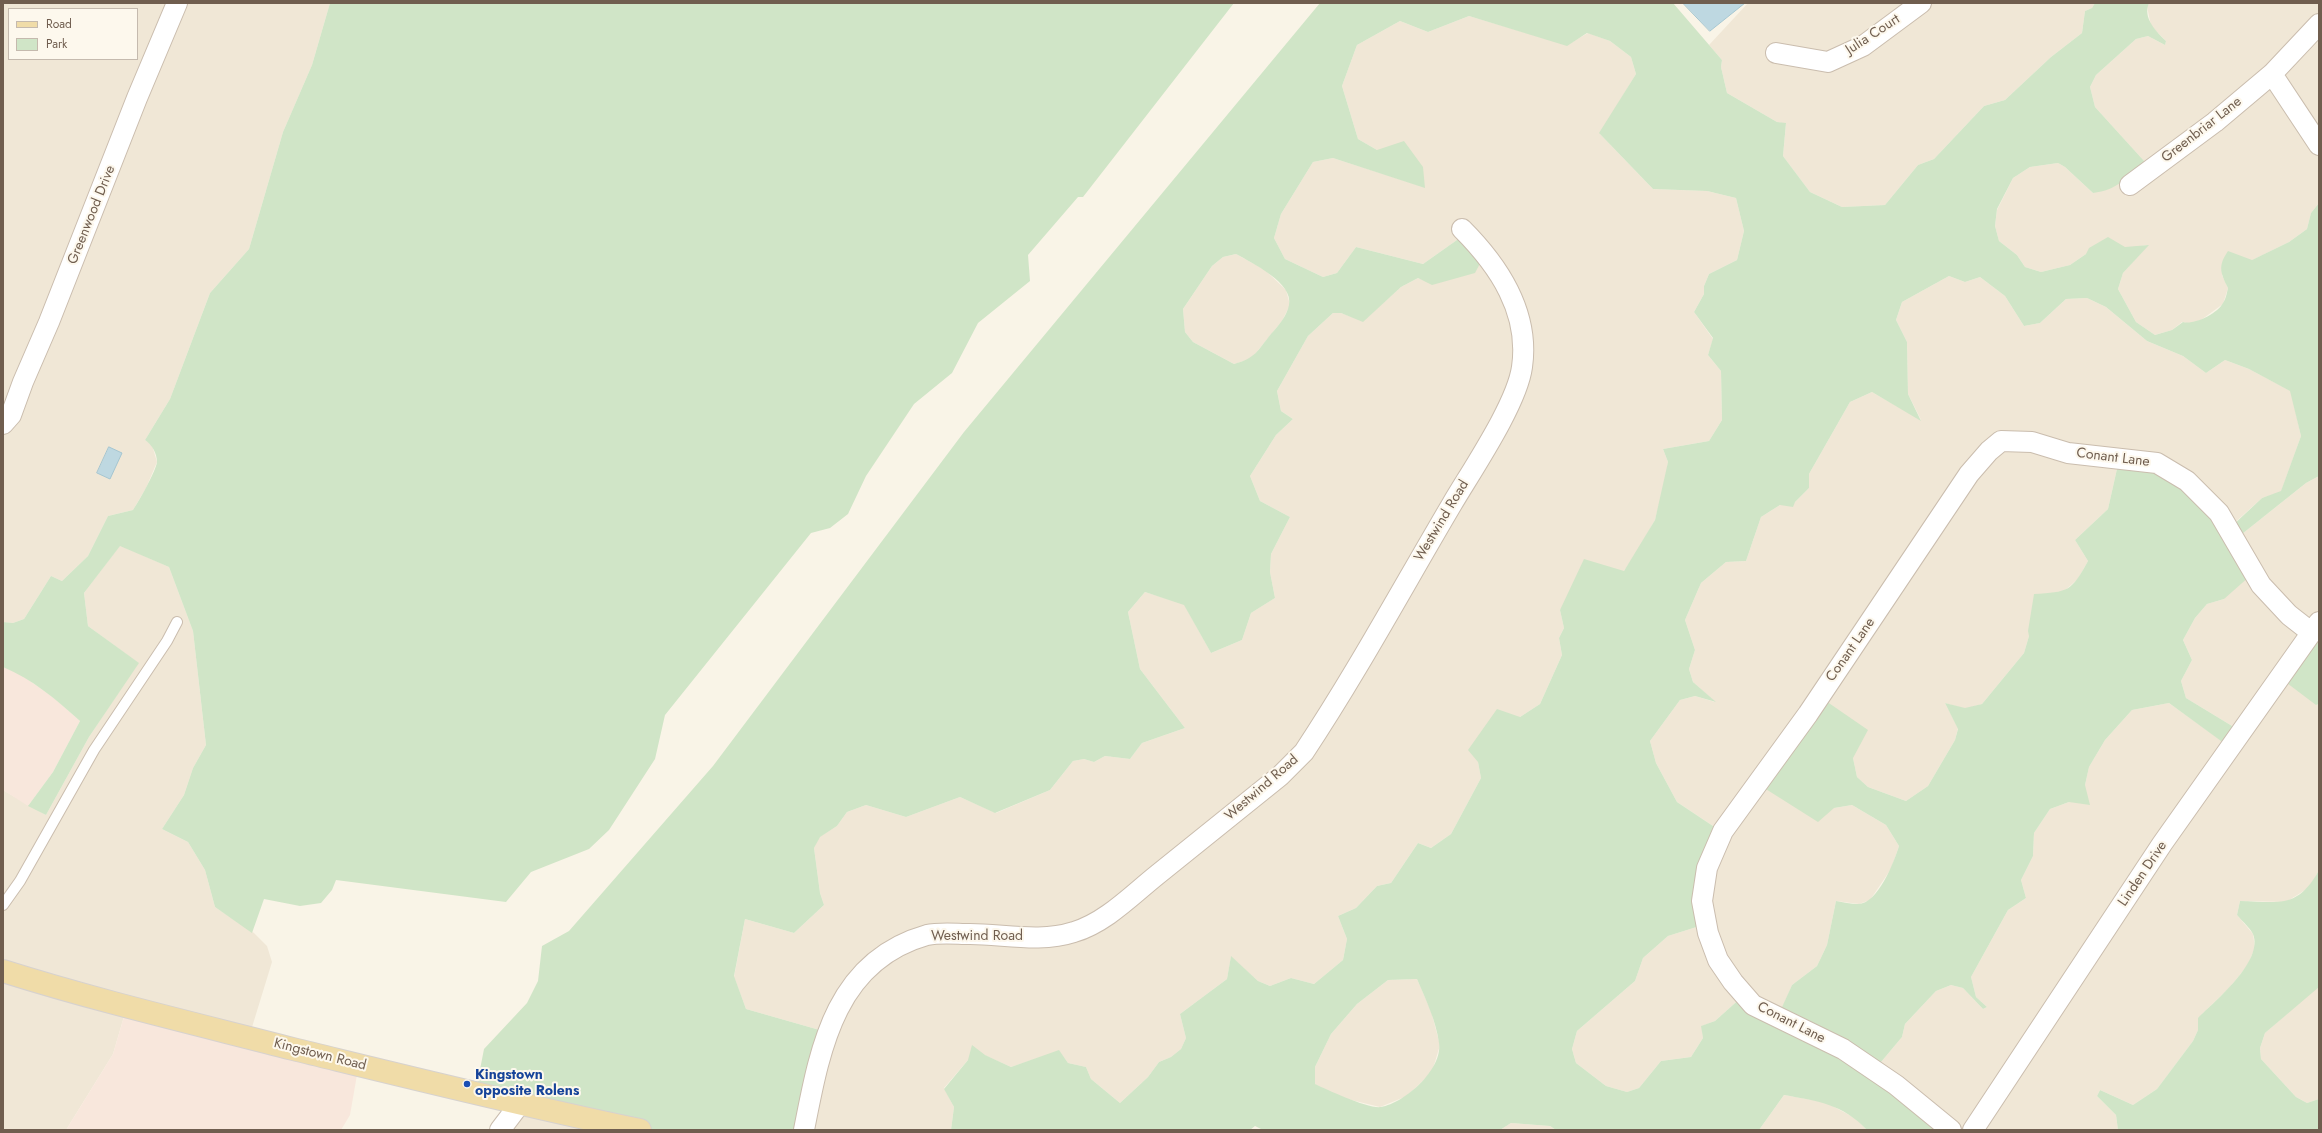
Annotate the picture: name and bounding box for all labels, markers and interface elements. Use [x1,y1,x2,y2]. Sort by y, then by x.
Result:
legend [8,8,138,60]
street label: Julia Court [1843,11,1903,59]
text: Road [46,15,72,33]
text: Park [46,35,67,53]
street label: Greenbriar Lane [2159,94,2245,166]
street label: Greenwood Drive [65,163,119,267]
street label: Conant Lane [2075,445,2151,471]
street label: Westwind Road [1411,477,1473,565]
street label: Conant Lane [1823,615,1879,685]
street label: Westwind Road [1222,752,1302,824]
street label: Linden Drive [2115,838,2171,910]
street label: Westwind Road [931,929,1023,945]
street label: Conant Lane [1754,999,1828,1047]
street label: Kingstown Road [272,1035,368,1075]
place label: Kingstown opposite Rolens [475,1068,579,1100]
marker: Kingstown opposite Rolens [462,1079,472,1089]

